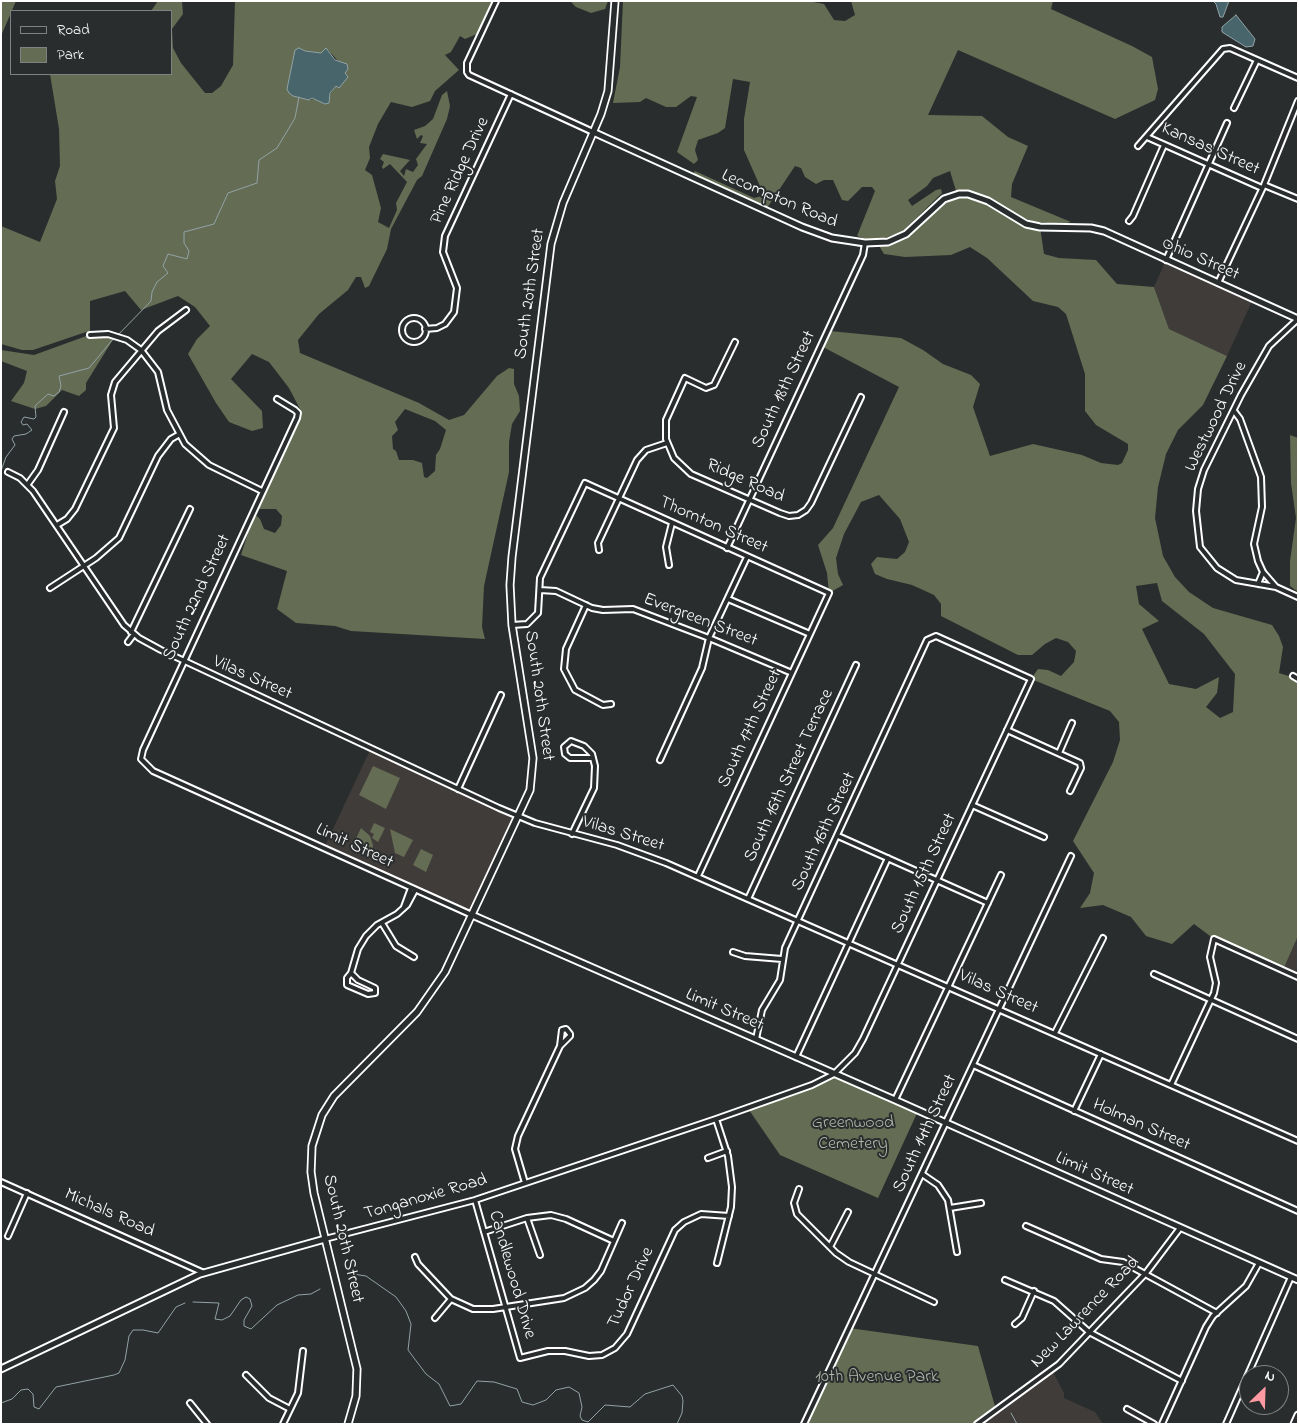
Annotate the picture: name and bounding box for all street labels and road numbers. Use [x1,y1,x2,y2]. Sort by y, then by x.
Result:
street label: Pine Ridge Drive [427,114,495,228]
street label: Kansas Street [1158,119,1262,181]
street label: Lecompton Road [718,166,840,234]
street label: South 20th Street [511,227,551,361]
street label: Ohio Street [1158,233,1242,287]
street label: South 18th Street [748,328,822,452]
street label: Westwood Drive [1181,358,1253,476]
street label: Ridge Road [703,455,787,509]
street label: Thornton Street [655,492,771,560]
street label: South 22nd Street [159,531,237,665]
street label: Evergreen Street [640,589,760,653]
street label: South 20th Street [518,629,558,763]
street label: Vilas Street [209,652,295,706]
street label: South 17th Street [714,666,788,792]
street label: South 16th Street Terrace [740,686,840,866]
street label: South 16th Street [788,769,862,895]
street label: South 15th Street [888,810,962,938]
street label: Vilas Street [580,812,666,858]
street label: Limit Street [312,820,396,874]
street label: Vilas Street [955,966,1041,1020]
street label: Limit Street [682,985,766,1037]
street label: South 14th Street [889,1071,963,1197]
street label: Holman Street [1089,1095,1193,1157]
street label: Limit Street [1052,1148,1136,1202]
street label: Tonganoxie Road [362,1170,490,1226]
street label: South 20th Street [317,1173,367,1305]
street label: Michals Road [61,1185,157,1243]
street label: Candlewood Drive [482,1208,540,1342]
street label: Tudor Drive [604,1244,660,1332]
street label: New Lawrence Road [1027,1253,1145,1373]

